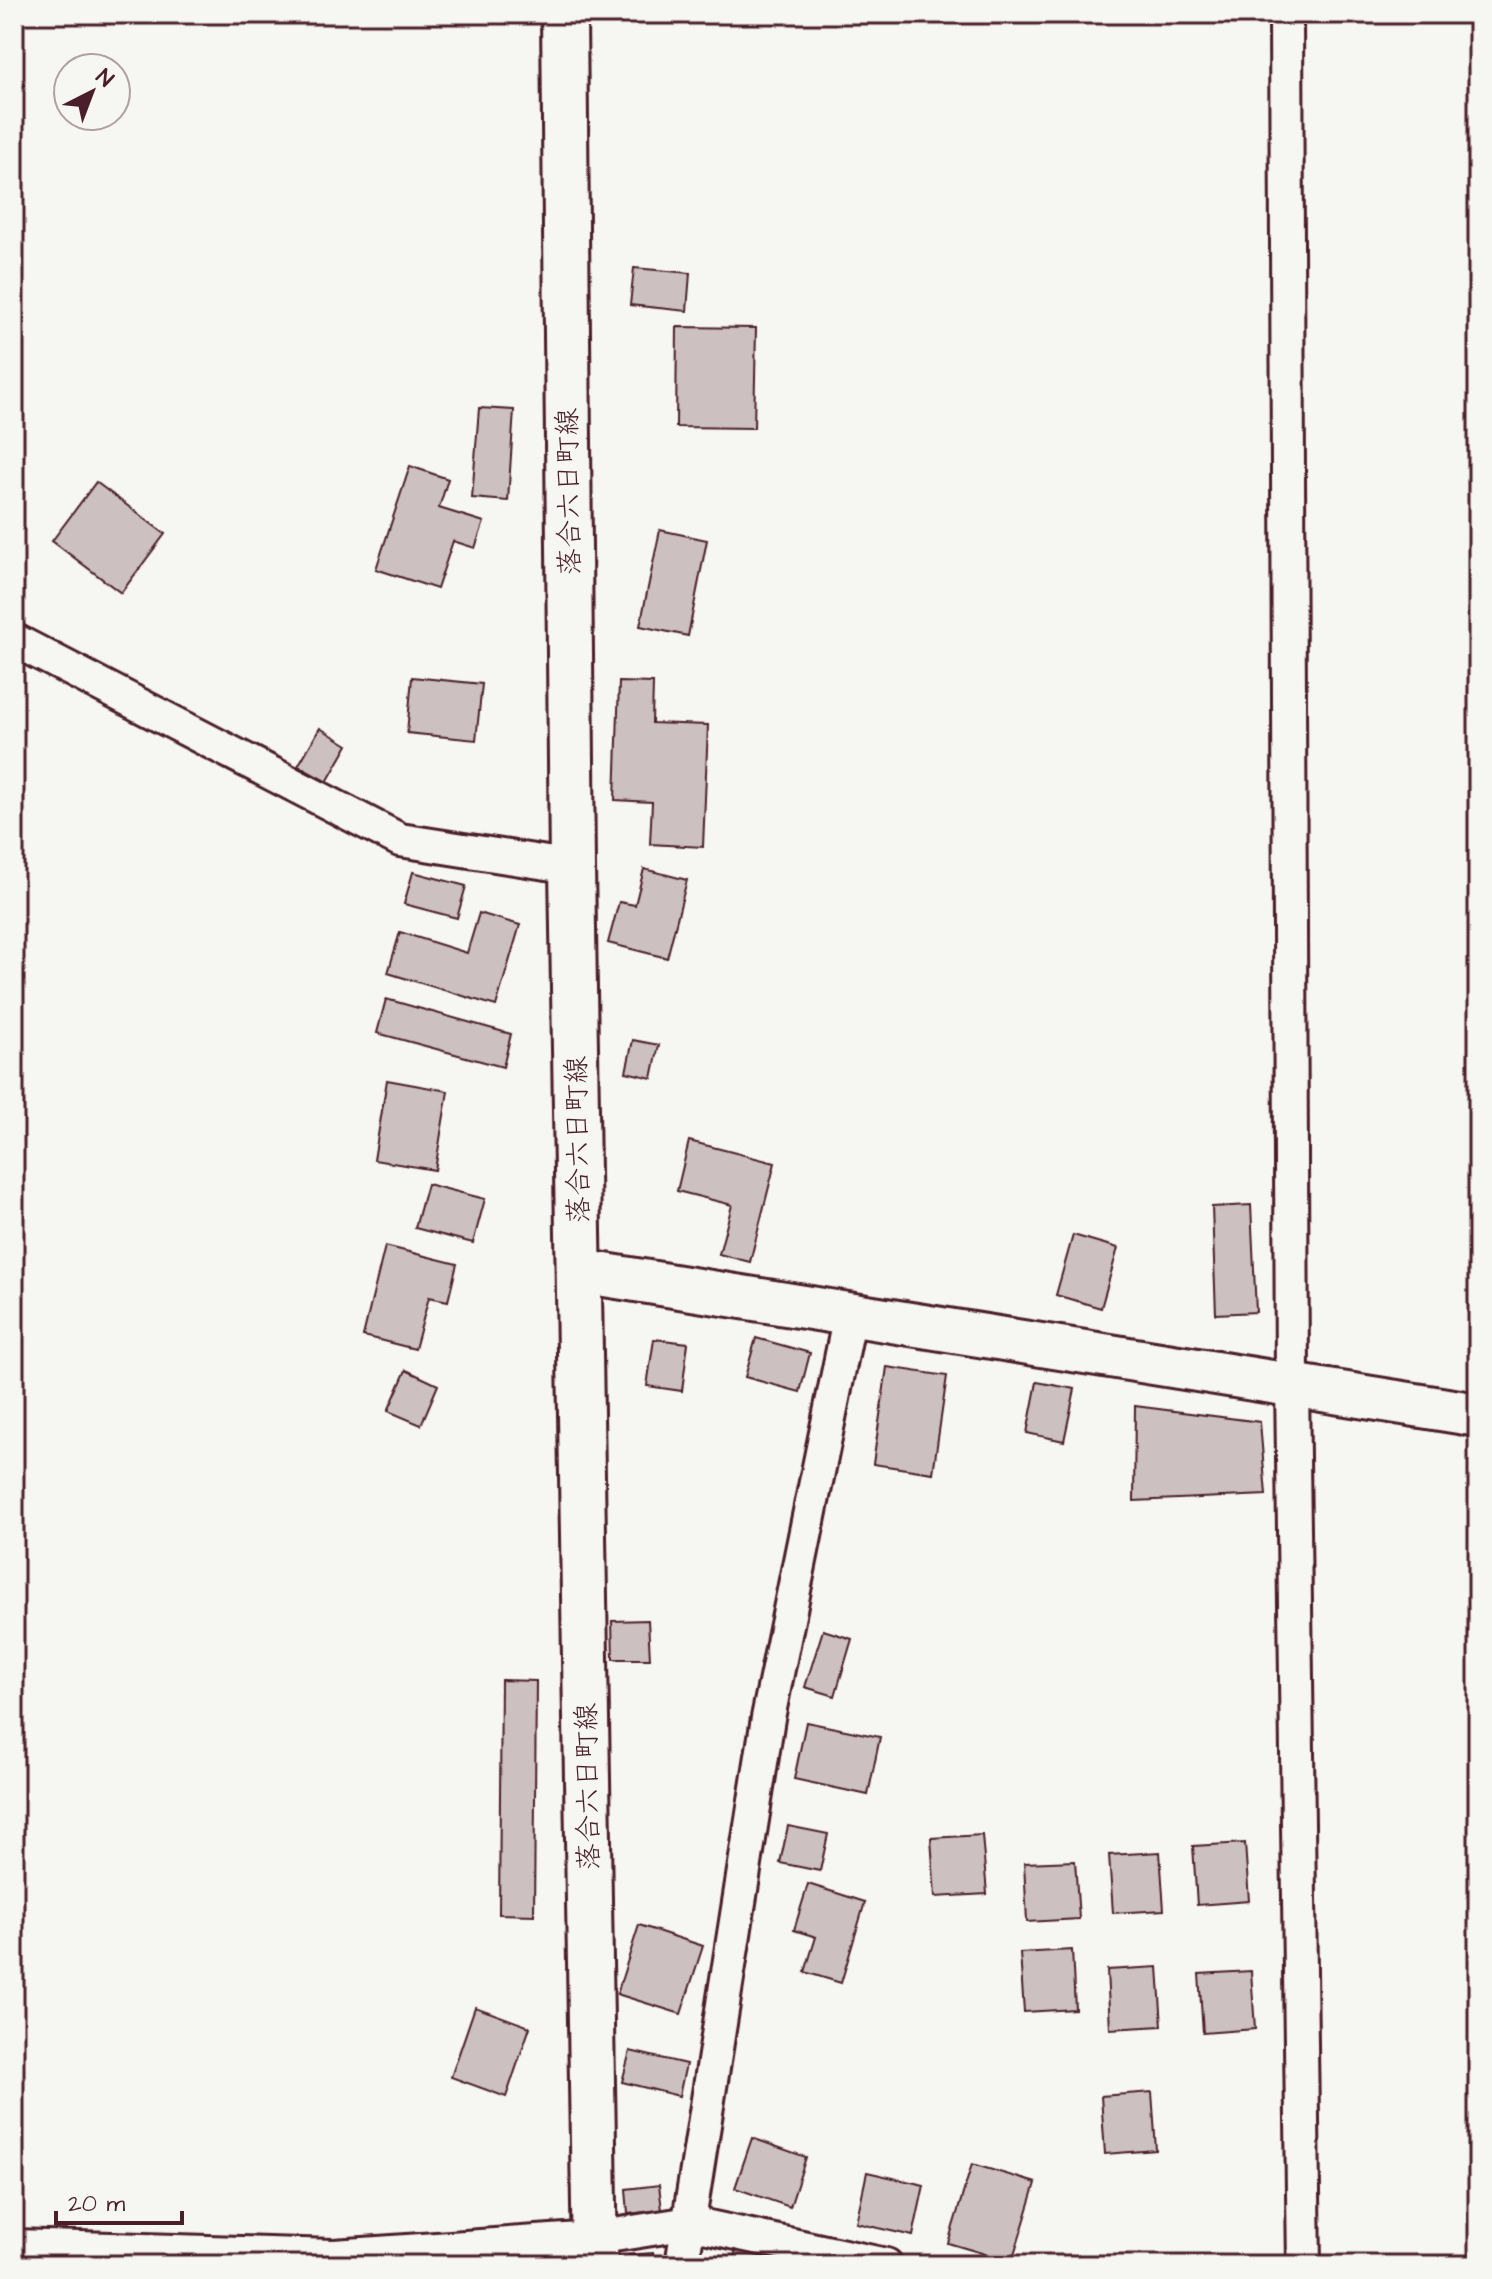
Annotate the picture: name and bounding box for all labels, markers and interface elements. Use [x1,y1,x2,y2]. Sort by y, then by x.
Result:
north arrow [52,52,132,132]
text: N [89,62,120,95]
street label: 落合六日町線 [548,408,590,576]
street label: 落合六日町線 [557,1056,599,1224]
street label: 落合六日町線 [567,1703,609,1871]
scale bar [56,2175,182,2225]
text: 20 m [68,2187,125,2221]

